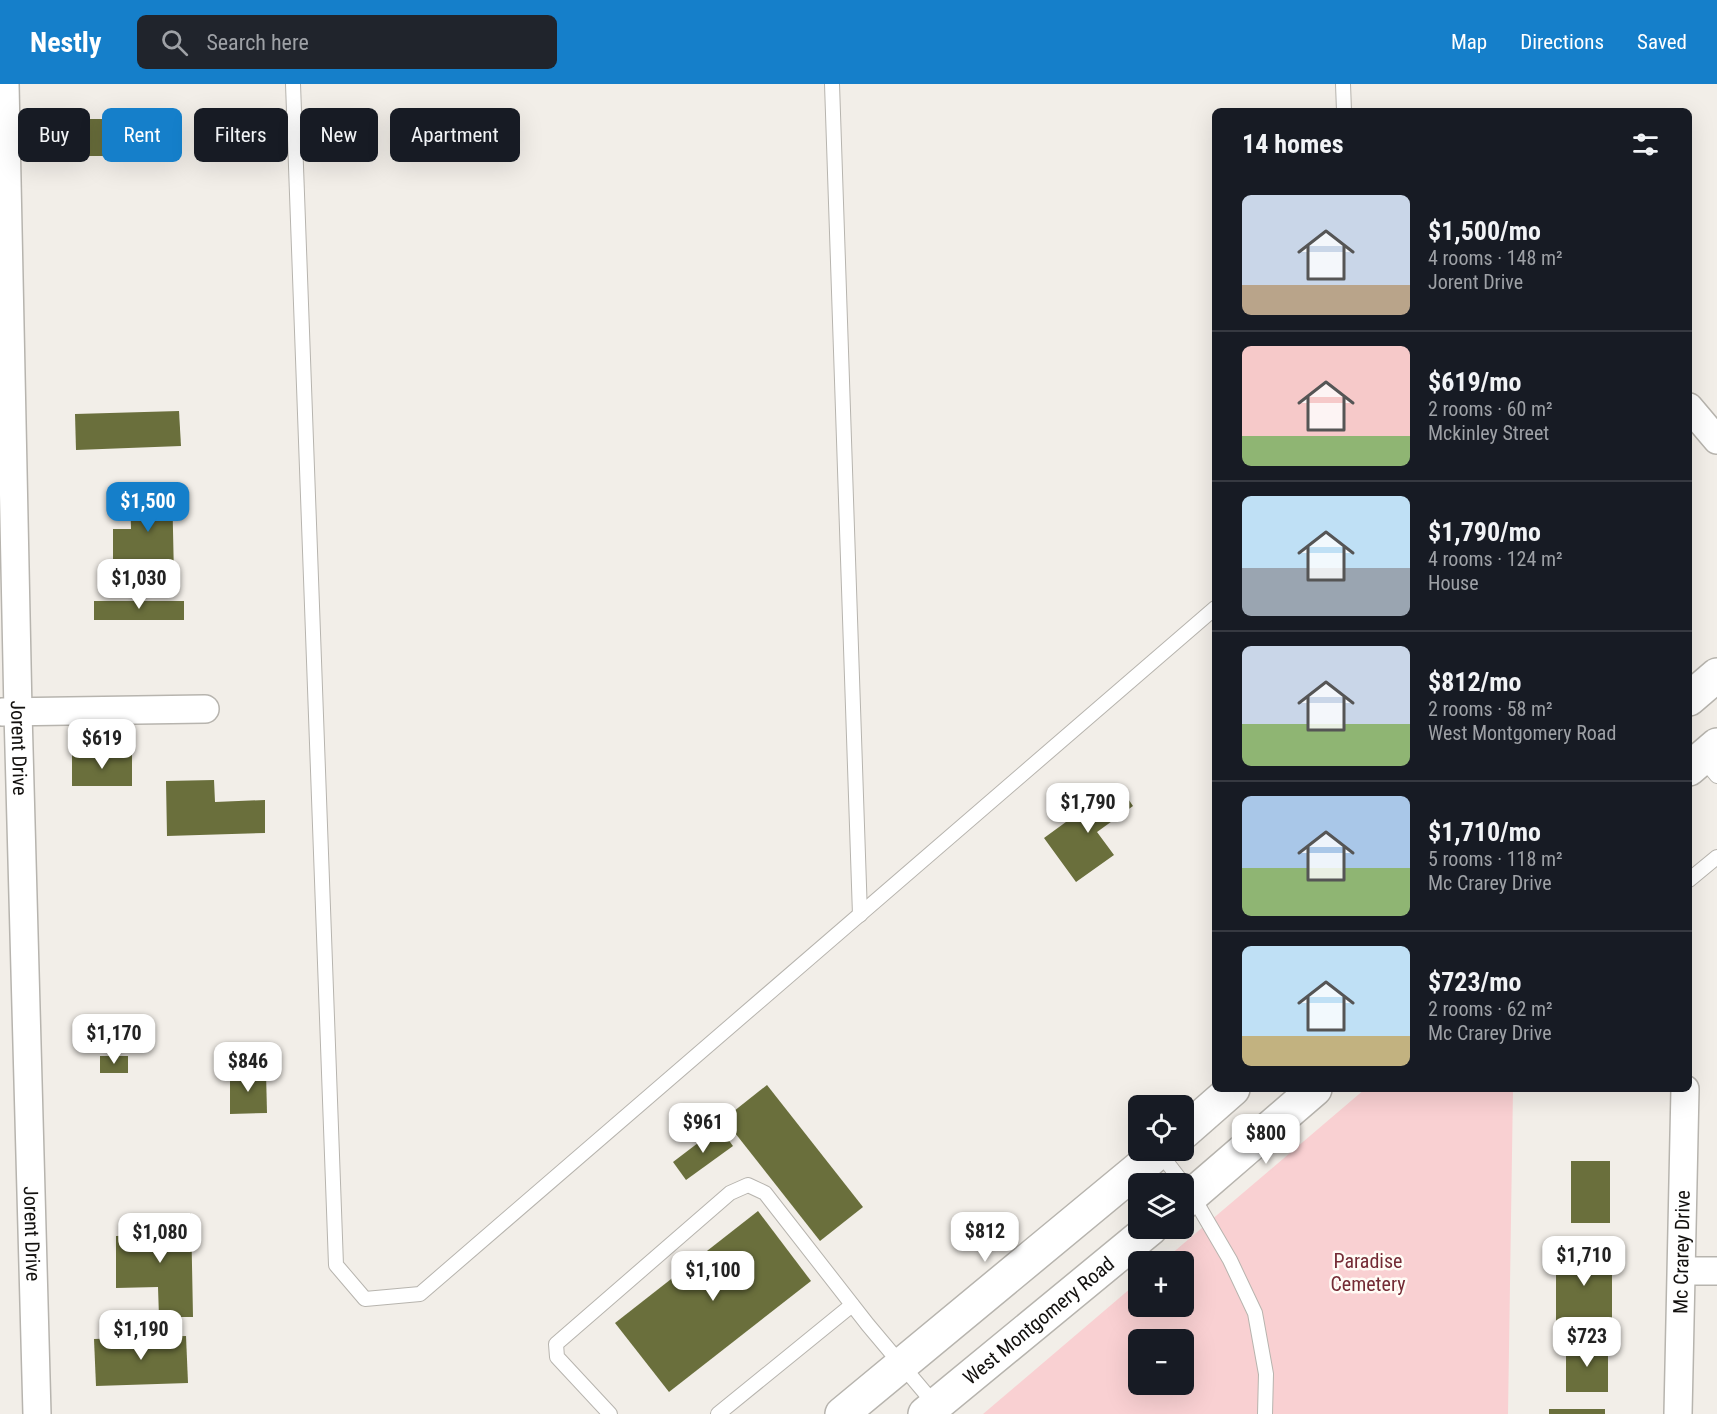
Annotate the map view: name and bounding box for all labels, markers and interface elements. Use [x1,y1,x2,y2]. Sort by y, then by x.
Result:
search box [137,15,557,69]
text: Nestly [30,26,101,59]
icon: search [158,26,191,59]
text: Search here [206,30,309,55]
text: Map [1451,30,1487,54]
text: Directions [1520,30,1604,54]
text: Saved [1637,30,1687,54]
chip: Buy [18,108,90,162]
chip: Rent [102,108,182,162]
chip: Filters [194,108,288,162]
chip: New [300,108,378,162]
chip: Apartment [390,108,520,162]
icon: filters [1629,128,1662,161]
text: 14 homes [1242,129,1344,159]
text: $1,500/mo [1428,216,1541,246]
icon: home [1290,219,1362,291]
text: 4 rooms · 148 m² [1428,246,1563,270]
text: Jorent Drive [1428,270,1523,294]
text: $619/mo [1428,367,1521,397]
icon: home [1290,370,1362,442]
text: 2 rooms · 60 m² [1428,397,1553,421]
text: Mckinley Street [1428,421,1549,445]
pin: $1,500 [99,482,197,533]
text: $1,500 [120,489,176,513]
text: $1,790/mo [1428,517,1541,547]
icon: home [1290,520,1362,592]
text: 4 rooms · 124 m² [1428,547,1563,571]
pin: $1,030 [90,559,188,610]
text: $1,030 [111,566,167,590]
text: House [1428,571,1479,595]
text: $812/mo [1428,667,1521,697]
icon: home [1290,670,1362,742]
text: 2 rooms · 58 m² [1428,697,1553,721]
street label: Jorent Drive [6,700,32,796]
pin: $619 [66,719,138,770]
text: West Montgomery Road [1428,721,1616,745]
text: $619 [82,726,122,750]
pin: $1,790 [1039,783,1137,834]
text: $1,790 [1060,790,1116,814]
text: $1,710/mo [1428,817,1541,847]
icon: home [1290,820,1362,892]
text: 5 rooms · 118 m² [1428,847,1563,871]
text: Mc Crarey Drive [1428,871,1552,895]
text: $723/mo [1428,967,1521,997]
icon: home [1290,970,1362,1042]
text: 2 rooms · 62 m² [1428,997,1553,1021]
pin: $1,170 [65,1014,163,1065]
text: $1,170 [86,1021,142,1045]
text: Mc Crarey Drive [1428,1021,1552,1045]
pin: $846 [212,1042,284,1093]
text: $846 [228,1049,268,1073]
map controls [1128,1095,1194,1395]
button: locate [1128,1095,1194,1161]
pin: $961 [667,1103,739,1154]
text: $961 [683,1110,723,1134]
pin: $800 [1230,1114,1302,1165]
text: $800 [1246,1121,1286,1145]
button: layers [1128,1173,1194,1239]
street label: Jorent Drive [19,1186,45,1282]
street label: Mc Crarey Drive [1668,1190,1695,1314]
pin: $812 [949,1212,1021,1263]
pin: $1,080 [111,1213,209,1264]
text: $812 [965,1219,1005,1243]
text: $1,080 [132,1220,188,1244]
pin: $1,710 [1535,1236,1633,1287]
text: $1,710 [1556,1243,1612,1267]
park label: Paradise Cemetery [1330,1249,1406,1296]
pin: $1,100 [664,1251,762,1302]
street label: West Montgomery Road [958,1251,1119,1390]
button: + [1128,1251,1194,1317]
text: $1,100 [685,1258,741,1282]
pin: $1,190 [92,1310,190,1361]
text: $1,190 [113,1317,169,1341]
pin: $723 [1551,1317,1623,1368]
text: $723 [1567,1324,1607,1348]
button: − [1128,1329,1194,1395]

